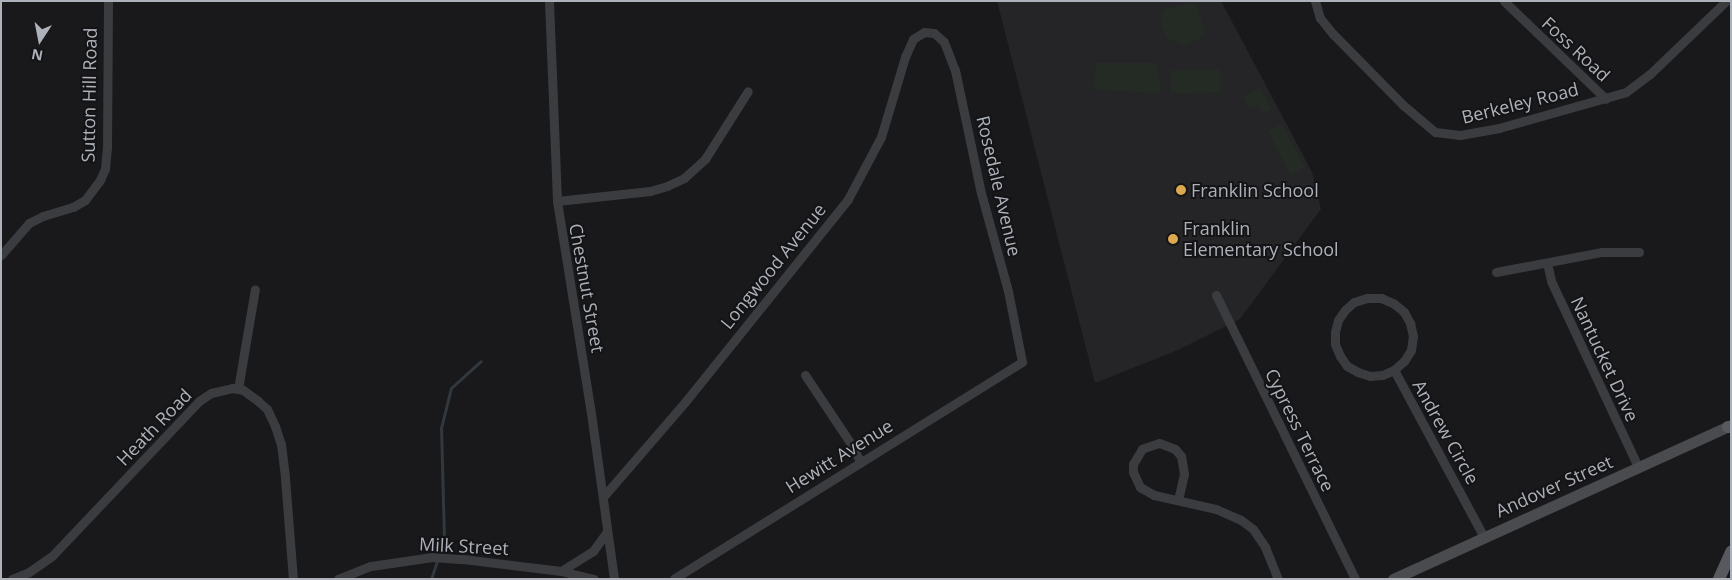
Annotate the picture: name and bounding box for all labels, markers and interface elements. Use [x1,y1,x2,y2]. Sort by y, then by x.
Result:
street label: Foss Road [1538,12,1614,86]
north arrow [15,15,65,65]
street label: Sutton Hill Road [77,27,101,163]
text: N [30,45,44,66]
street label: Berkeley Road [1459,78,1581,128]
street label: Rosedale Avenue [972,114,1026,258]
place label: Franklin School [1191,179,1319,201]
marker: Franklin School [1175,184,1187,196]
street label: Longwood Avenue [716,199,830,333]
place label: Franklin Elementary School [1183,218,1339,260]
street label: Chestnut Street [565,222,609,354]
marker: Franklin Elementary School [1167,233,1179,245]
street label: Nantucket Drive [1567,293,1643,425]
street label: Cypress Terrace [1261,365,1339,495]
street label: Andrew Circle [1408,376,1484,488]
street label: Heath Road [112,384,196,470]
street label: Hewitt Avenue [782,415,896,497]
street label: Andover Street [1492,451,1616,521]
street label: Milk Street [419,533,509,559]

